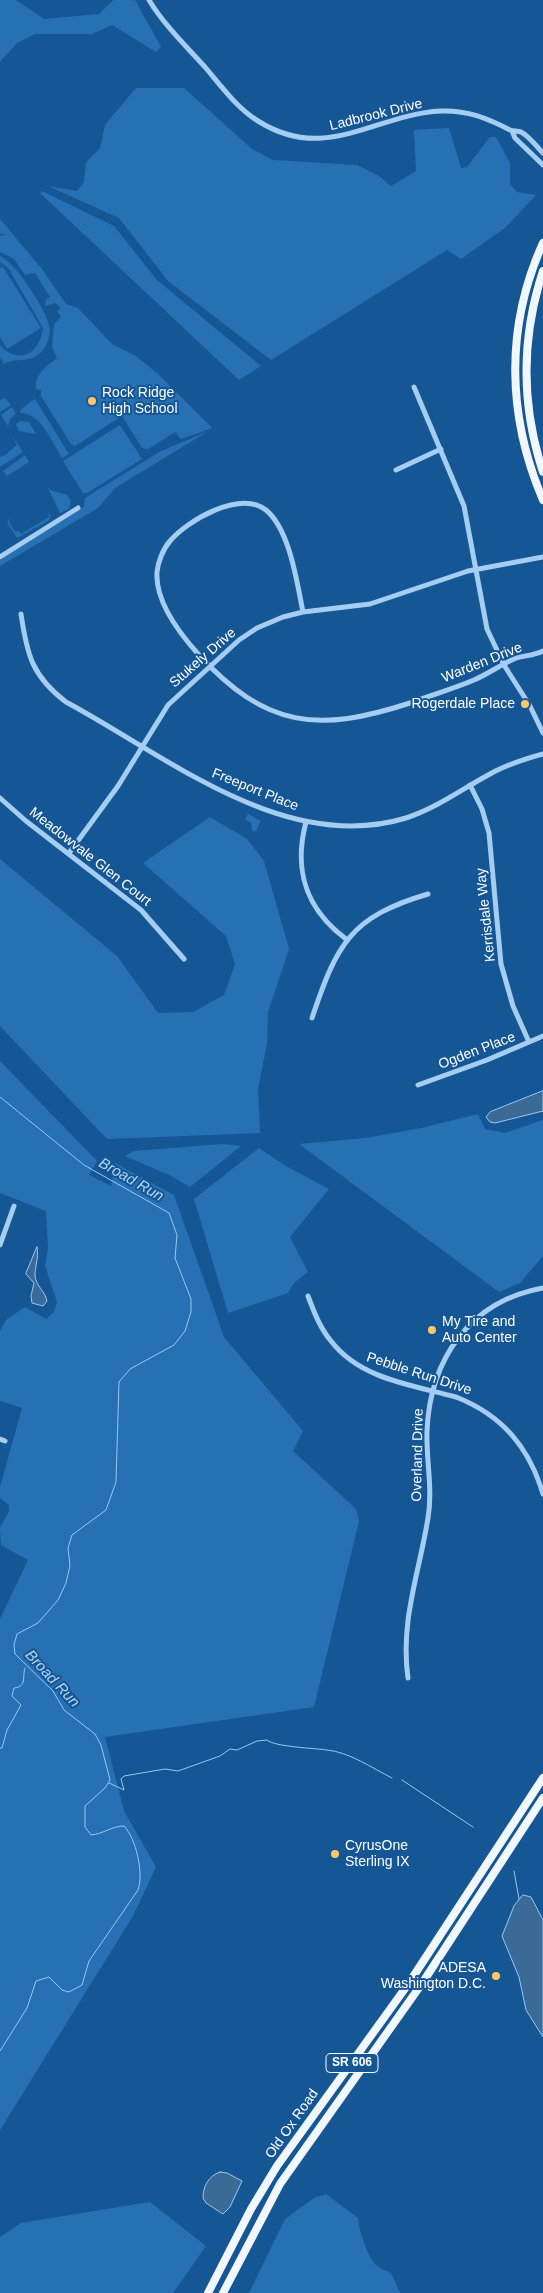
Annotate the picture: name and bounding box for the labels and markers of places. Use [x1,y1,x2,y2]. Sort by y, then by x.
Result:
place label: Rock Ridge High School [102,385,177,418]
marker: Rock Ridge High School [86,395,98,407]
place label: Rogerdale Place [411,696,515,712]
marker: Rogerdale Place [519,698,531,710]
place label: My Tire and Auto Center [442,1314,517,1346]
marker: My Tire and Auto Center [426,1324,438,1336]
place label: CyrusOne Sterling IX [345,1838,410,1870]
marker: CyrusOne Sterling IX [329,1848,341,1860]
place label: ADESA Washington D.C. [381,1960,486,1992]
marker: ADESA Washington D.C. [490,1970,502,1982]

